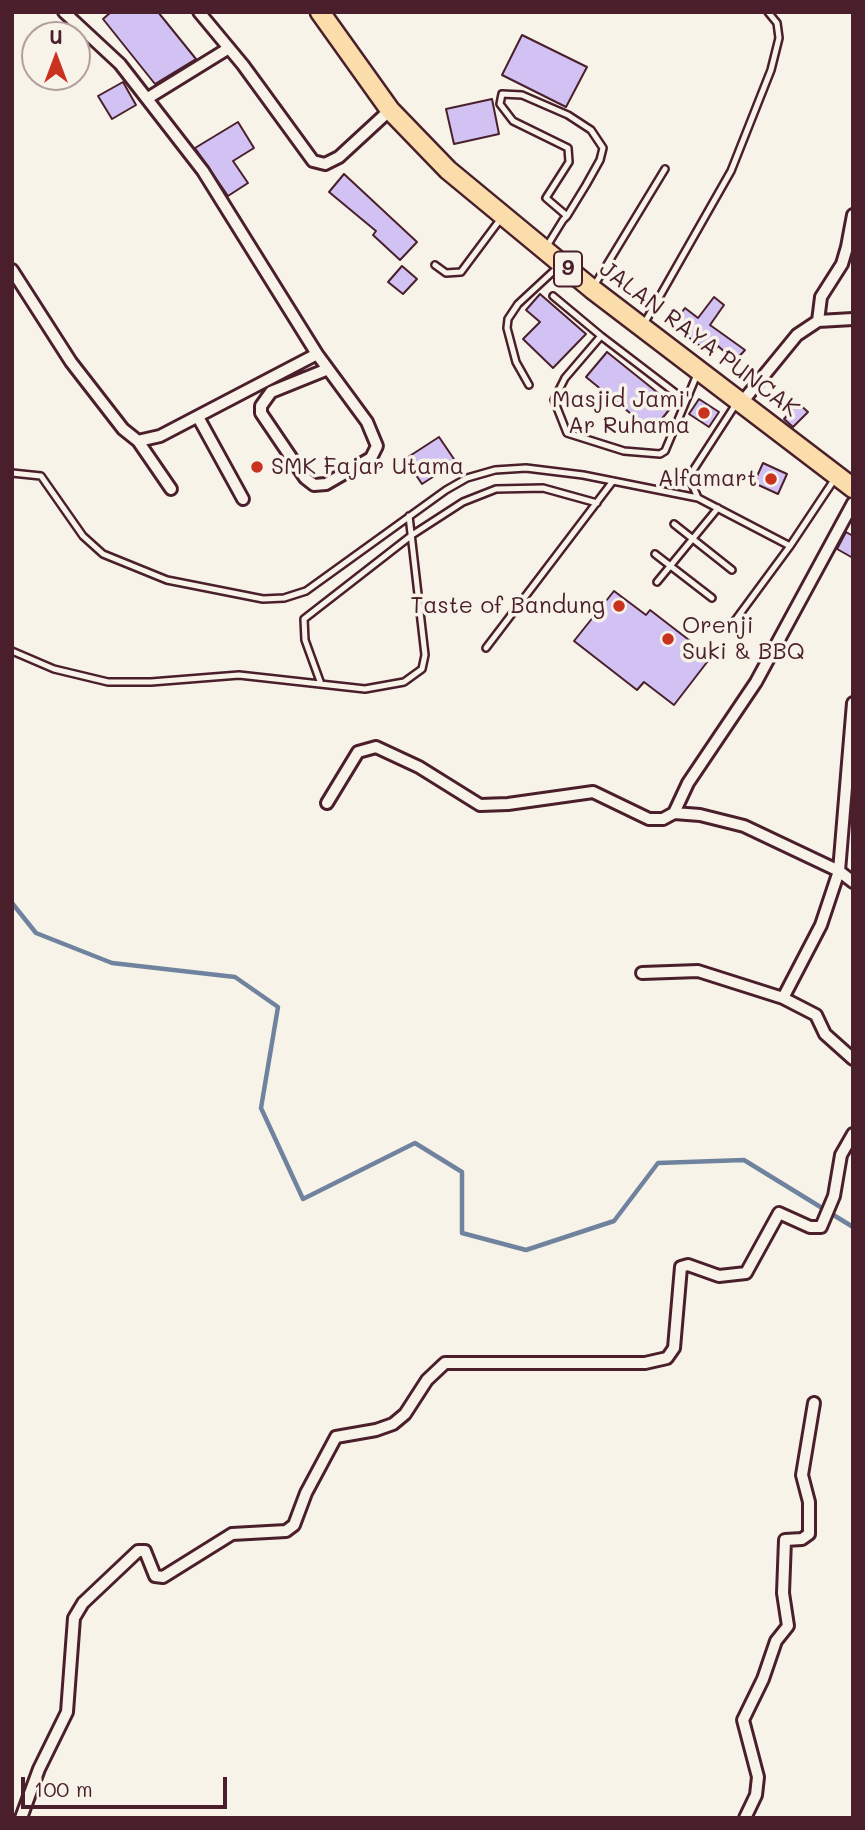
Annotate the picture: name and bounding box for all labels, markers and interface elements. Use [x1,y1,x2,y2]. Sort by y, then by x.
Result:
north arrow [21,21,91,91]
text: U [49,24,63,49]
road number: 9 [554,252,582,286]
street label: JALAN RAYA PUNCAK [594,255,804,423]
place label: Masjid Jami' Ar Ruhama [552,386,690,440]
marker: Masjid Jami' Ar Ruhama [696,405,712,421]
place label: SMK Fajar Utama [271,453,464,481]
marker: SMK Fajar Utama [249,459,265,475]
place label: Alfamart [658,465,757,493]
marker: Alfamart [763,471,779,487]
place label: Taste of Bandung [410,592,605,620]
marker: Taste of Bandung [611,598,627,614]
place label: Orenji Suki & BBQ [682,612,805,666]
marker: Orenji Suki & BBQ [660,631,676,647]
scale bar [24,1764,231,1808]
text: 100 m [34,1775,93,1802]

